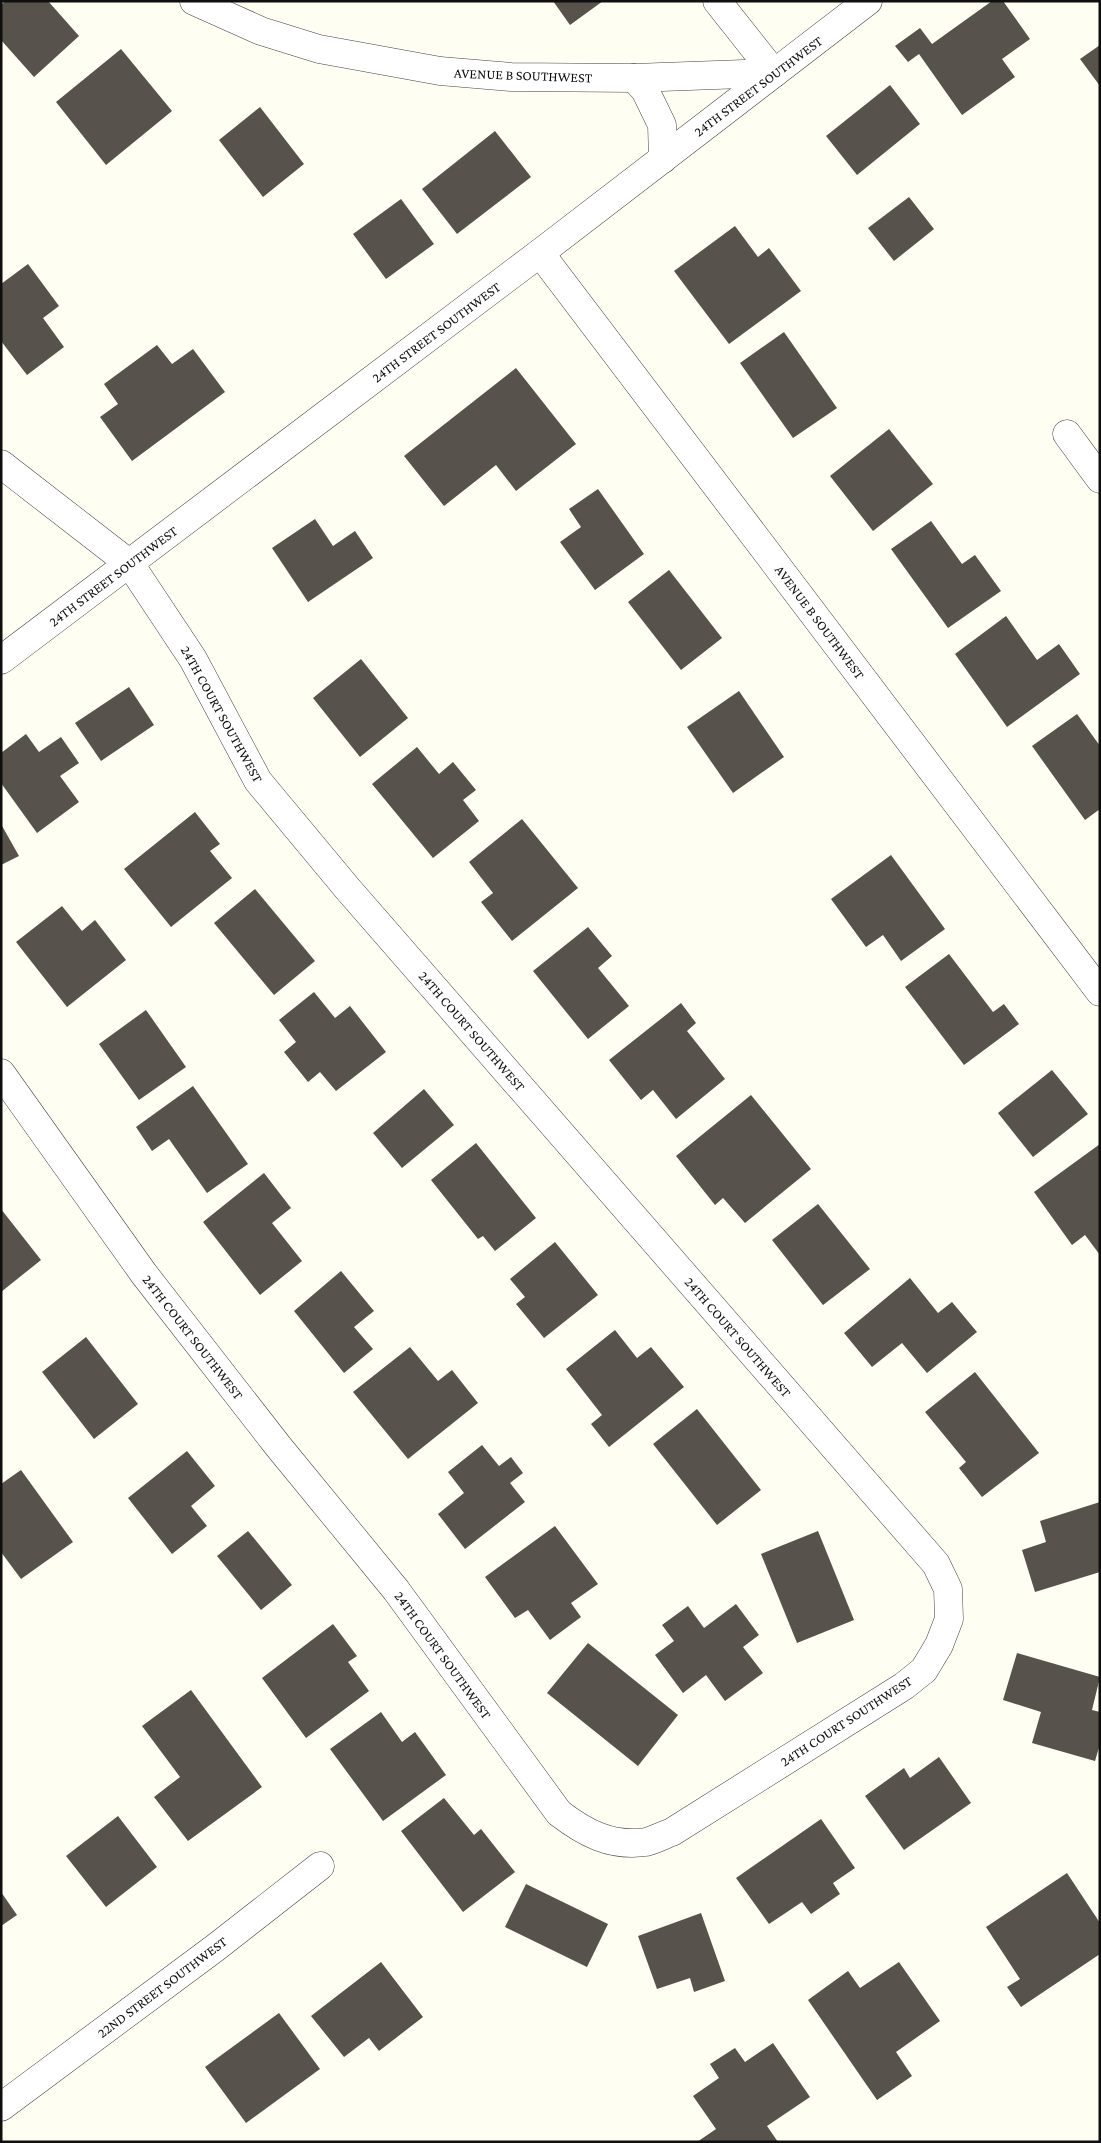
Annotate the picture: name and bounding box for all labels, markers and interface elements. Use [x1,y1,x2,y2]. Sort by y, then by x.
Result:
street label: 24TH STREET SOUTHWEST [691,32,826,140]
street label: AVENUE B SOUTHWEST [454,65,593,85]
street label: 24TH STREET SOUTHWEST [369,278,504,386]
street label: 24TH STREET SOUTHWEST [46,522,181,630]
street label: AVENUE B SOUTHWEST [772,562,868,682]
street label: 24TH COURT SOUTHWEST [178,643,266,785]
street label: 24TH COURT SOUTHWEST [415,968,529,1095]
street label: 24TH COURT SOUTHWEST [139,1271,247,1403]
street label: 24TH COURT SOUTHWEST [681,1274,795,1401]
street label: 24TH COURT SOUTHWEST [391,1588,495,1722]
street label: 24TH COURT SOUTHWEST [777,1672,915,1770]
street label: 22ND STREET SOUTHWEST [94,1933,230,2041]

